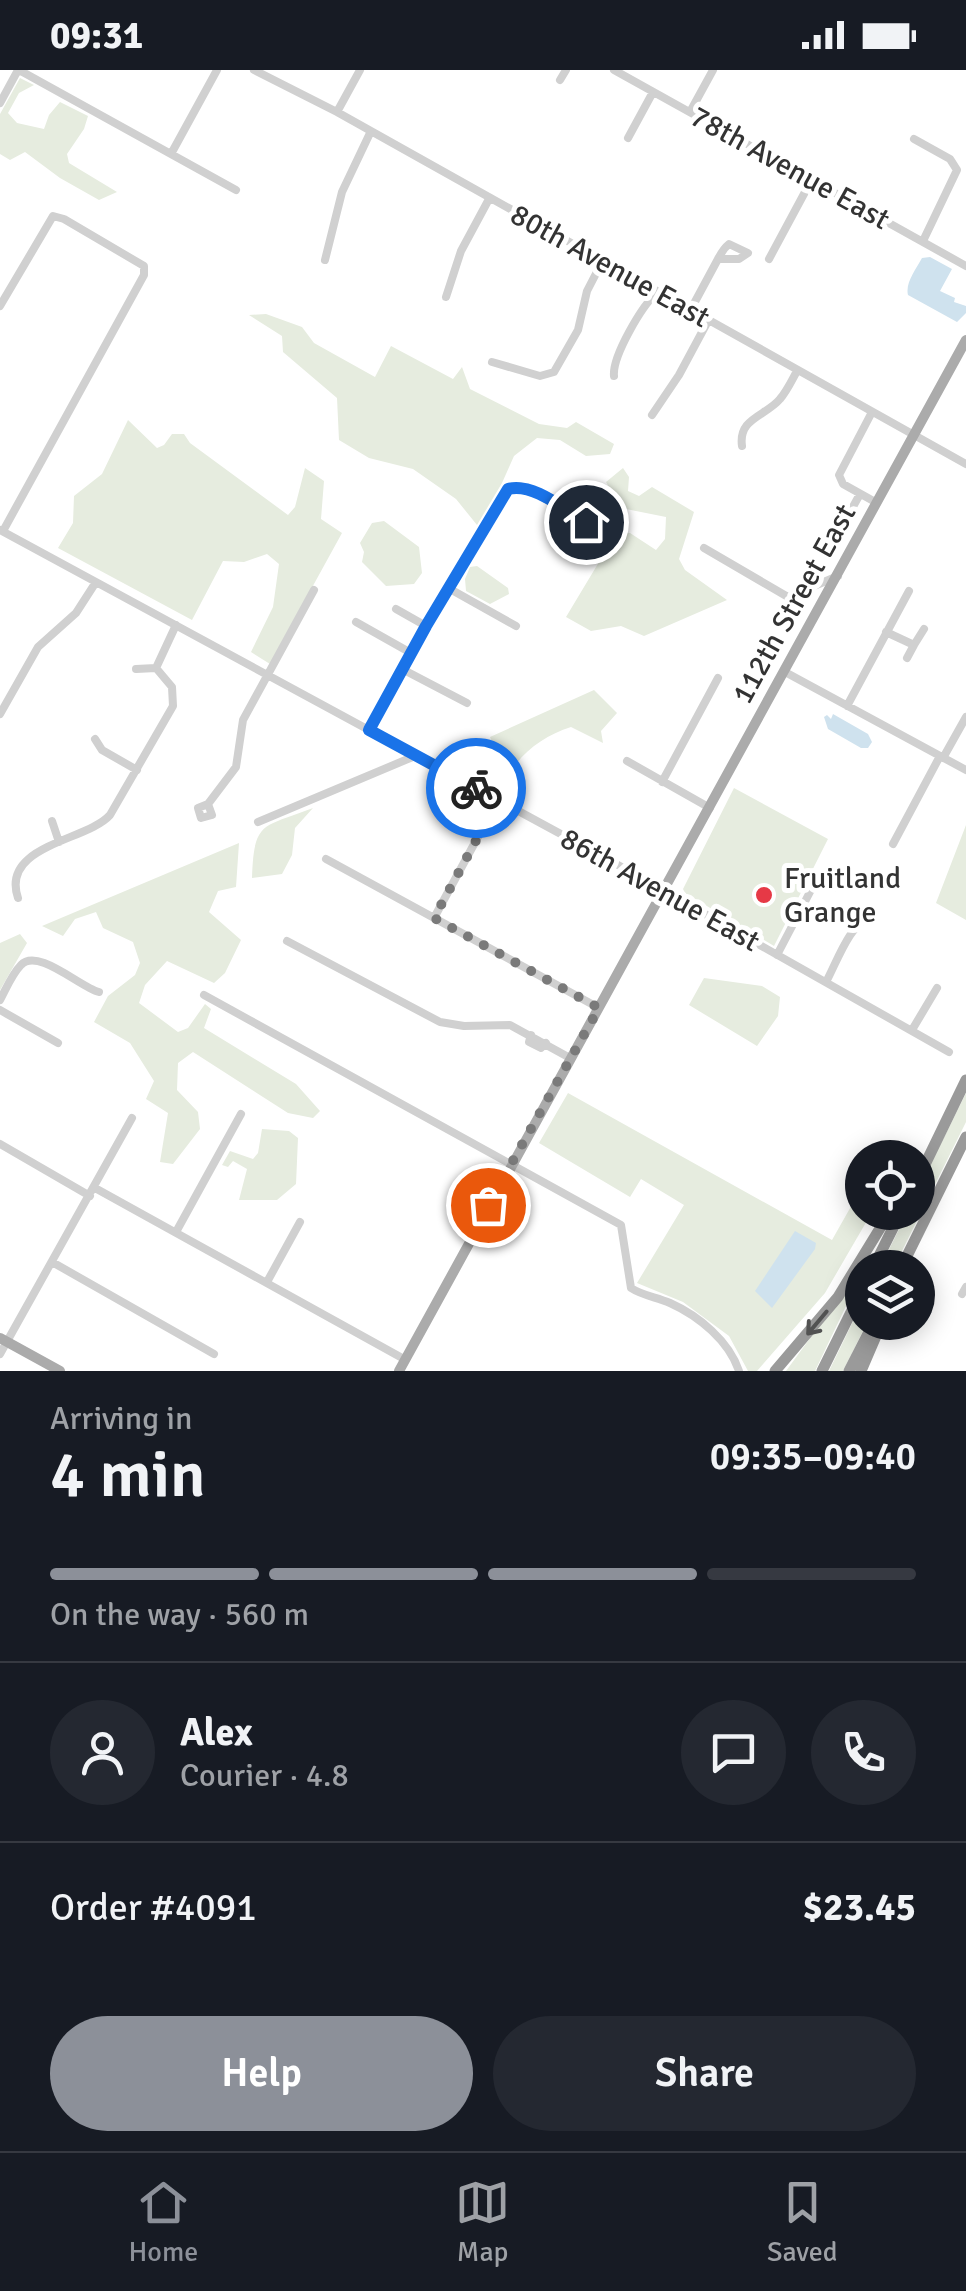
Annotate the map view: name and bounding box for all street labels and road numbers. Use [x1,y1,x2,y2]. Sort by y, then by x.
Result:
street label: 78th Avenue East [684,98,896,238]
street label: 80th Avenue East [504,196,716,336]
street label: 112th Street East [724,498,864,710]
street label: 86th Avenue East [554,820,766,960]

